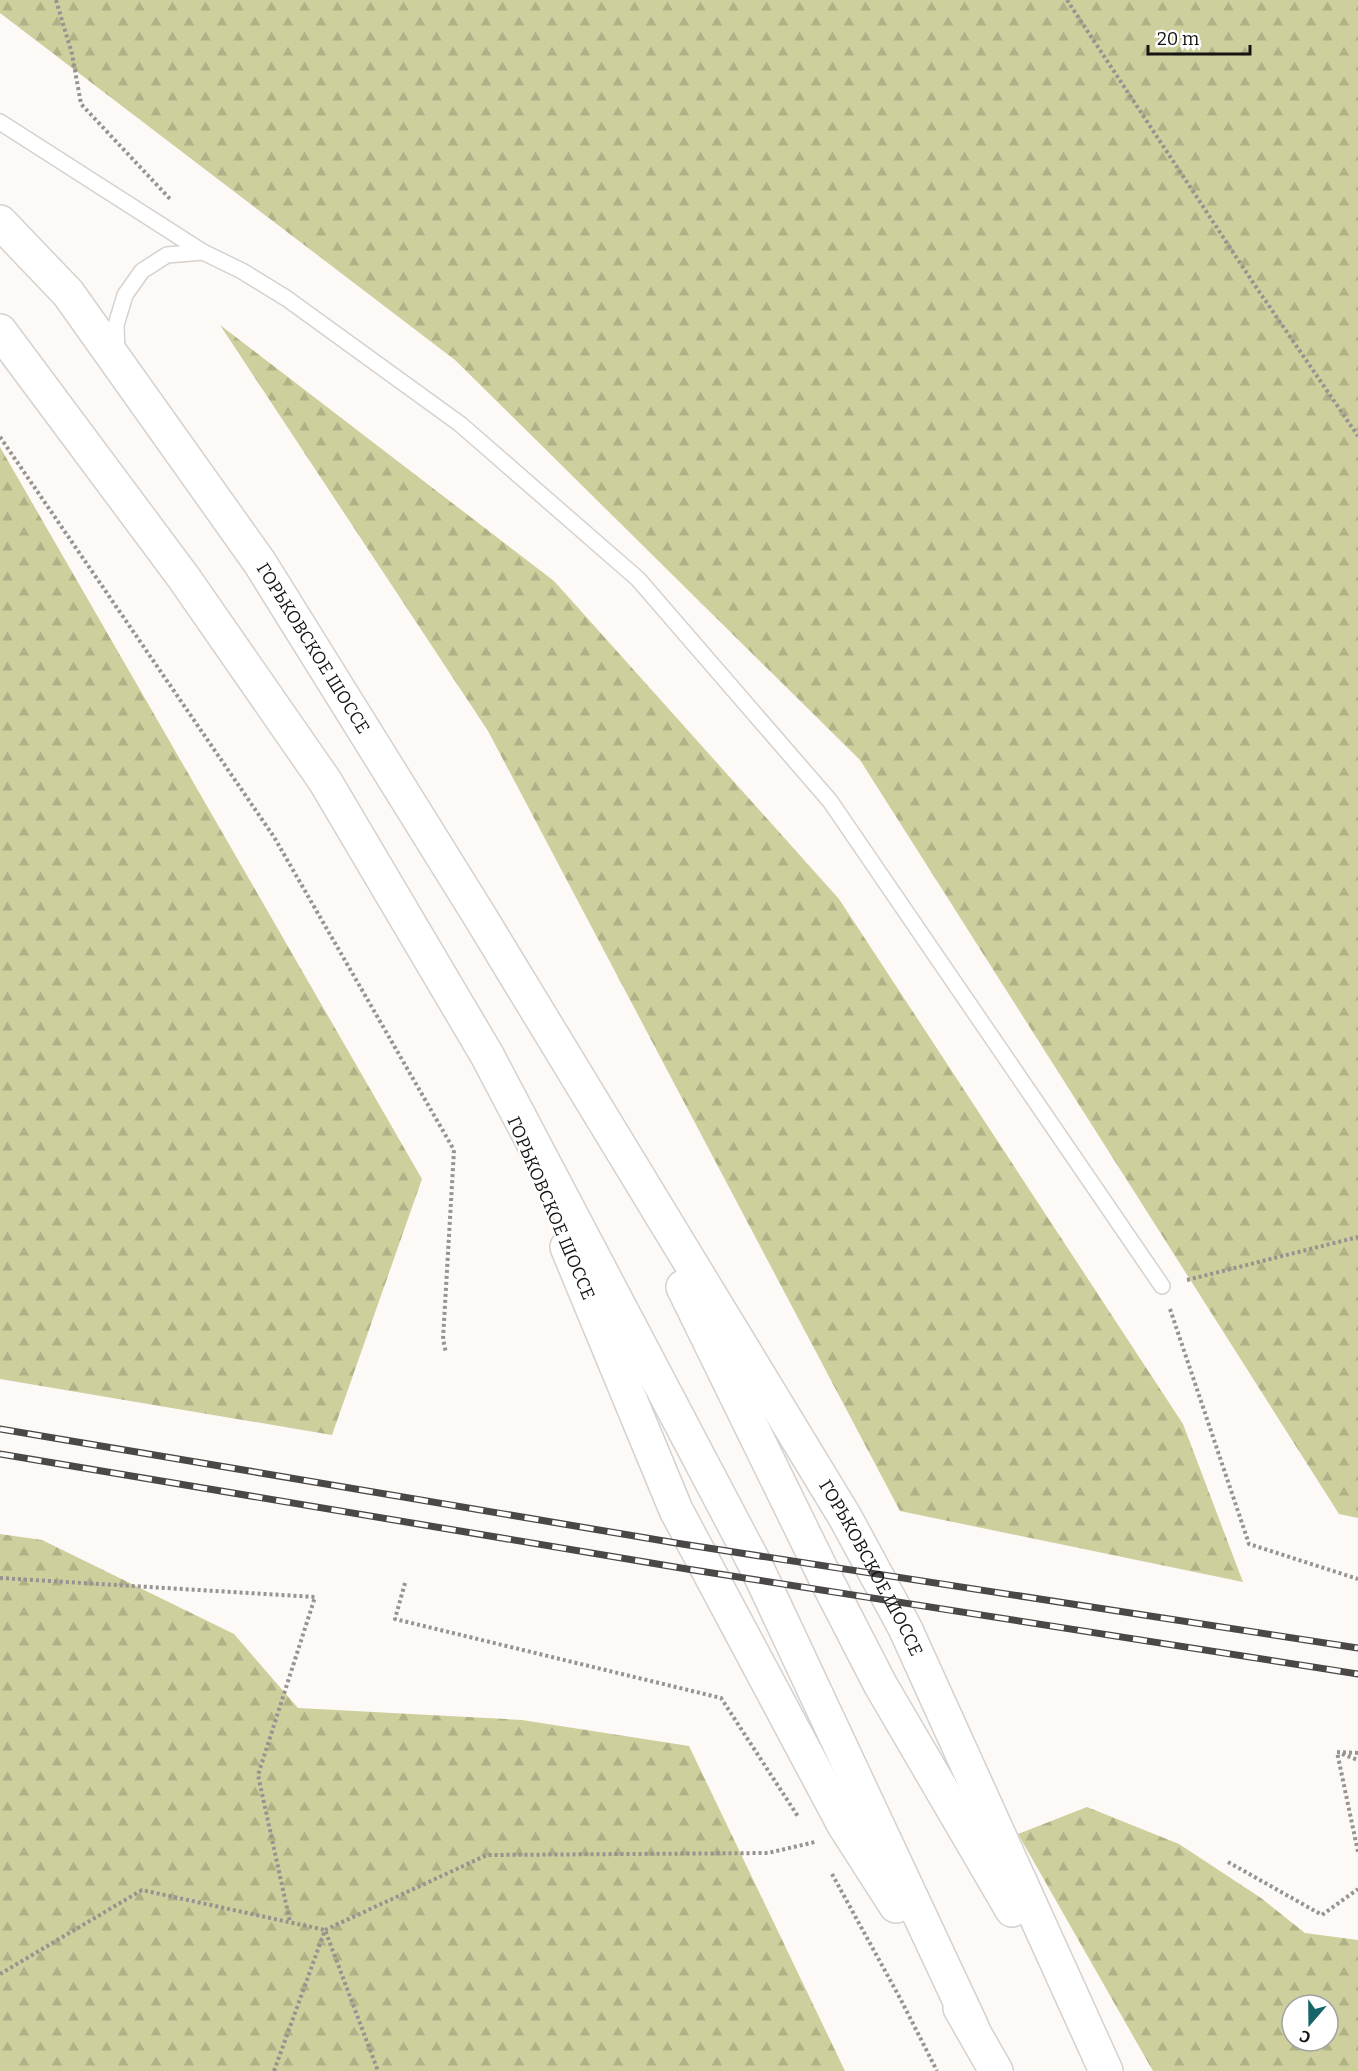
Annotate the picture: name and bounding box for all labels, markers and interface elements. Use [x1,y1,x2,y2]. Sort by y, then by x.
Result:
scale bar [1148,18,1250,56]
text: 20 m [1157,28,1199,50]
street label: ГОРЬКОВСКОЕ ШОССЕ [252,559,374,738]
street label: ГОРЬКОВСКОЕ ШОССЕ [502,1113,600,1303]
street label: ГОРЬКОВСКОЕ ШОССЕ [814,1476,927,1660]
north arrow [1280,1993,1340,2053]
text: С [1297,2026,1313,2047]

